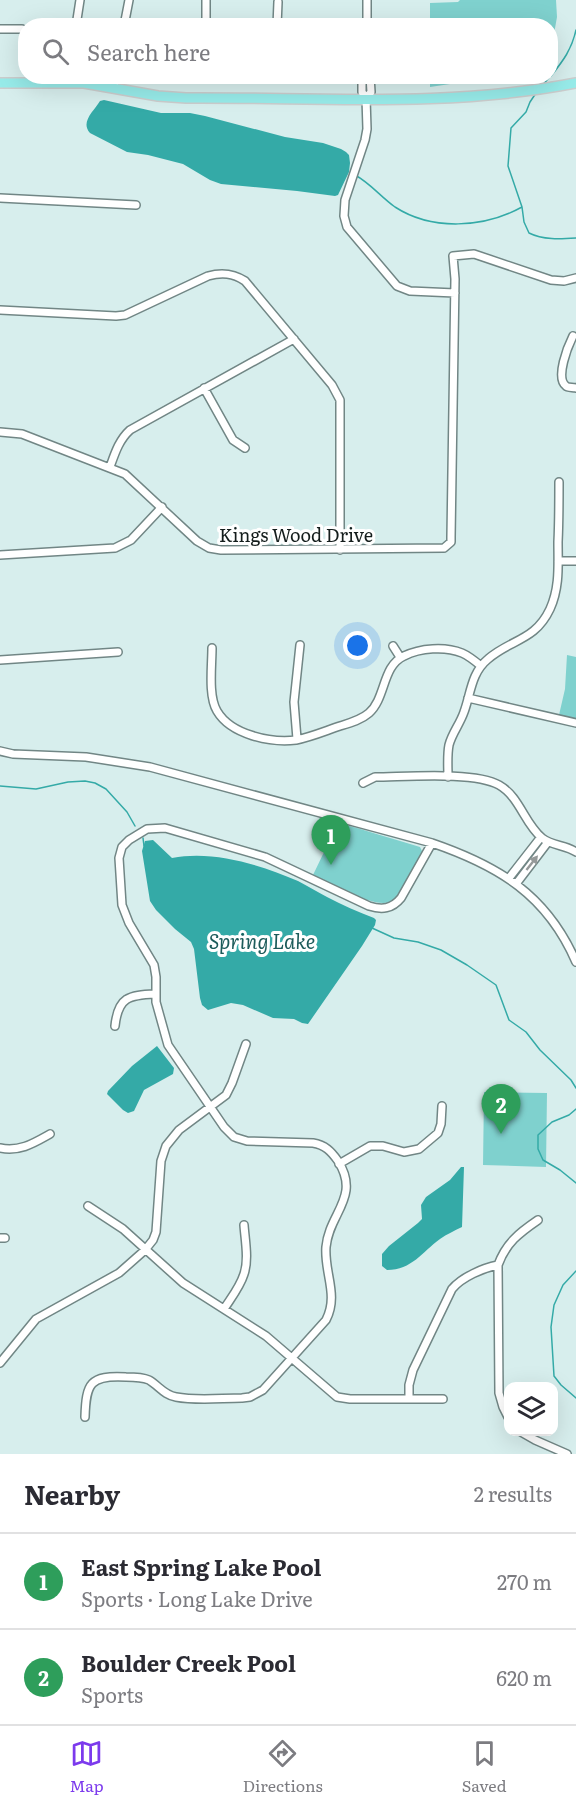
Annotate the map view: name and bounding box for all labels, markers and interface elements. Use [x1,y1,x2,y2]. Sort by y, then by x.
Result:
search box [18,18,558,84]
icon: search [39,35,72,68]
text: Search here [87,35,210,68]
street label: Kings Wood Drive [219,521,373,548]
your location [343,631,372,660]
pin: 1 [312,816,350,865]
one-way arrow [526,855,539,871]
water label: Spring Lake [209,925,315,955]
pin: 2 [482,1084,520,1134]
map controls [504,1382,558,1436]
button: layers [504,1382,558,1436]
text: Nearby [24,1474,120,1513]
text: 2 results [474,1478,552,1508]
text: East Spring Lake Pool [81,1550,321,1583]
text: 1 [39,1566,48,1596]
text: 270 m [497,1566,552,1596]
text: Sports · Long Lake Drive [81,1583,313,1613]
text: Boulder Creek Pool [81,1646,296,1679]
text: 2 [38,1662,49,1692]
text: 620 m [496,1662,552,1692]
text: Sports [81,1679,143,1709]
tab: Map [70,1737,104,1797]
tab: Directions [243,1737,323,1797]
tab: Saved [462,1737,506,1797]

